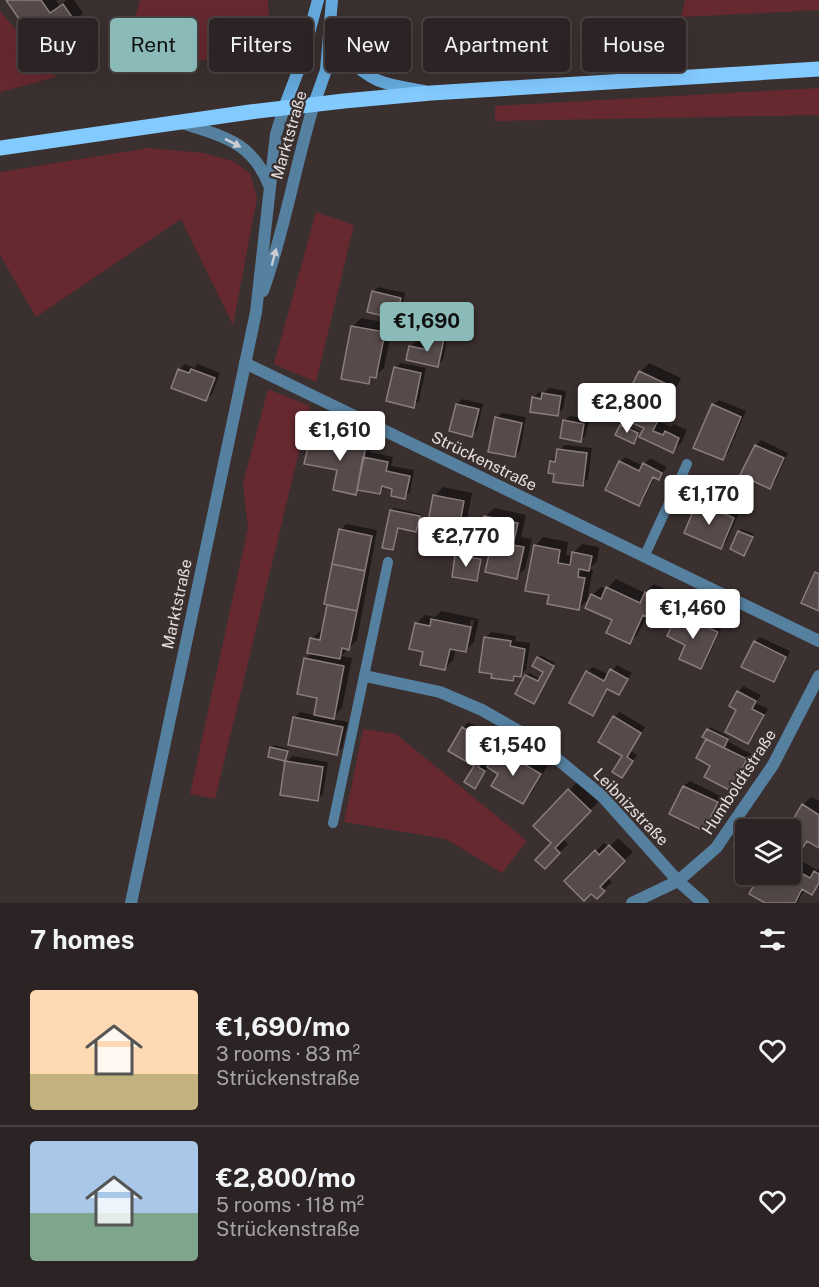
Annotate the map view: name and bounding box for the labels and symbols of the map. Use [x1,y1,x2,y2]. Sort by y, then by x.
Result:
street label: Marktstraße [267,88,311,182]
one-way arrow [225,138,242,148]
one-way arrow [270,248,280,266]
pin: €1,690 [378,302,476,353]
pin: €2,800 [578,383,676,434]
pin: €1,610 [291,411,389,462]
street label: Strückenstraße [428,427,540,495]
pin: €1,170 [660,475,758,526]
pin: €2,770 [417,517,515,568]
street label: Marktstraße [158,557,196,651]
pin: €1,460 [644,589,742,640]
pin: €1,540 [464,726,562,777]
street label: Humboldtstraße [698,726,780,838]
street label: Leibnizstraße [589,764,673,850]

